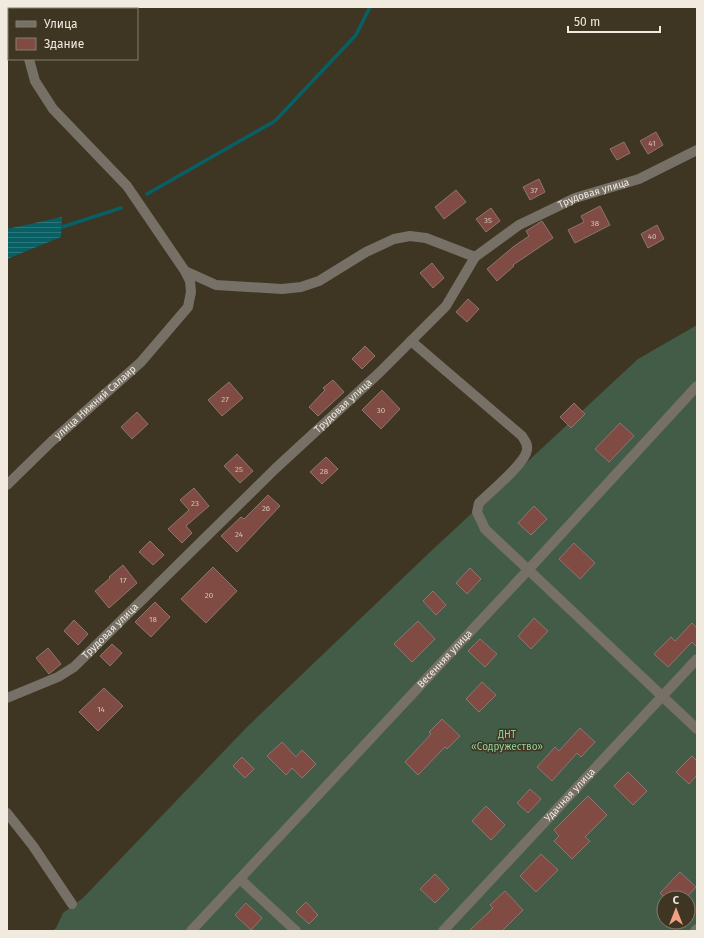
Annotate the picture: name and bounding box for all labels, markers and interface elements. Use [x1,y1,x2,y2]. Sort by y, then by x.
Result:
legend [8,8,138,60]
scale bar [568,8,660,34]
text: 50 m [574,15,600,29]
text: Улица [44,17,78,31]
text: Здание [44,37,84,51]
house number: 41 [648,139,656,148]
street label: Трудовая улица [556,176,631,211]
house number: 37 [530,186,538,195]
house number: 35 [484,216,492,225]
house number: 38 [591,219,600,228]
house number: 40 [648,232,657,241]
street label: улица Нижний Салаир [52,363,139,442]
street label: Трудовая улица [312,376,375,436]
house number: 27 [221,395,229,404]
house number: 30 [377,406,386,415]
house number: 25 [235,465,243,474]
house number: 28 [320,467,329,476]
house number: 23 [191,499,199,508]
house number: 26 [262,504,270,513]
house number: 24 [235,530,244,539]
house number: 17 [119,576,127,585]
house number: 20 [205,591,214,600]
street label: Трудовая улица [80,601,141,662]
house number: 18 [149,615,158,624]
street label: Весенняя улица [415,628,475,691]
house number: 14 [97,705,106,714]
park label: ДНТ «Содружество» [471,729,543,753]
street label: Удачная улица [542,766,598,824]
north arrow [656,890,696,930]
text: С [673,894,680,907]

